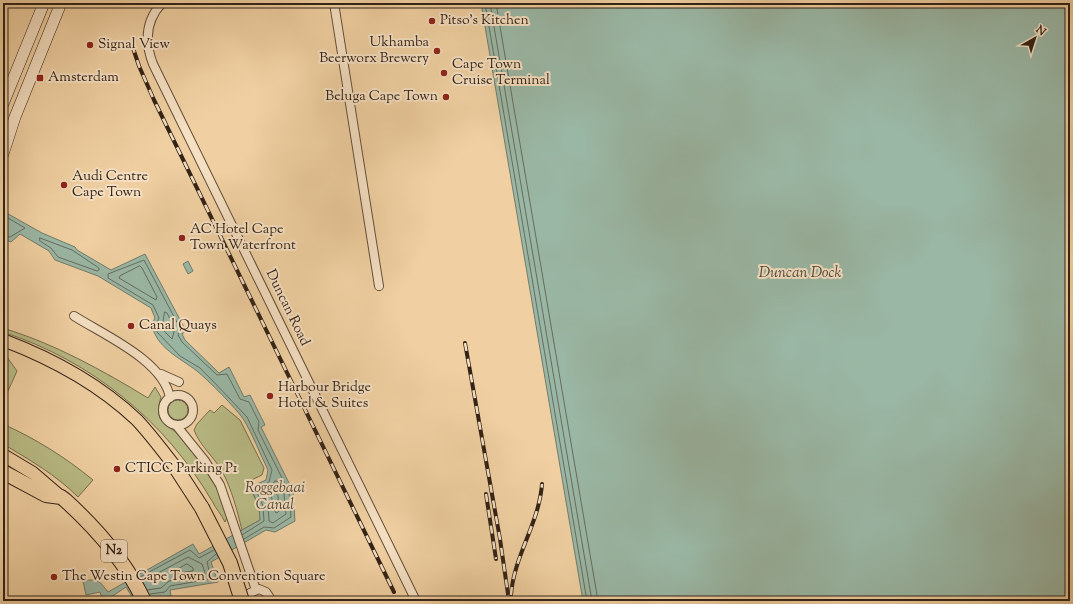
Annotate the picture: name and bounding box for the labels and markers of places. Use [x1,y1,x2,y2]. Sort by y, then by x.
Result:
place label: Pitso's Kitchen [440,11,529,31]
marker: Pitso's Kitchen [427,16,437,26]
place label: Ukhamba Beerworx Brewery [319,33,430,69]
place label: Signal View [98,35,170,55]
marker: Signal View [85,40,95,50]
marker: Ukhamba Beerworx Brewery [432,46,442,56]
place label: Cape Town Cruise Terminal [452,55,550,91]
place label: Amsterdam [48,68,119,88]
marker: Cape Town Cruise Terminal [439,68,449,78]
marker: Amsterdam [35,73,45,83]
place label: Beluga Cape Town [325,87,438,107]
marker: Beluga Cape Town [441,92,451,102]
place label: Audi Centre Cape Town [72,167,148,203]
marker: Audi Centre Cape Town [59,180,69,190]
place label: AC Hotel Cape Town Waterfront [190,220,296,256]
marker: AC Hotel Cape Town Waterfront [177,233,187,243]
place label: Canal Quays [139,316,217,336]
marker: Canal Quays [126,321,136,331]
place label: Harbour Bridge Hotel & Suites [278,378,371,414]
marker: Harbour Bridge Hotel & Suites [265,391,275,401]
place label: CTICC Parking P1 [125,459,238,479]
marker: CTICC Parking P1 [112,464,122,474]
place label: The Westin Cape Town Convention Square [62,567,326,587]
marker: The Westin Cape Town Convention Square [49,572,59,582]

